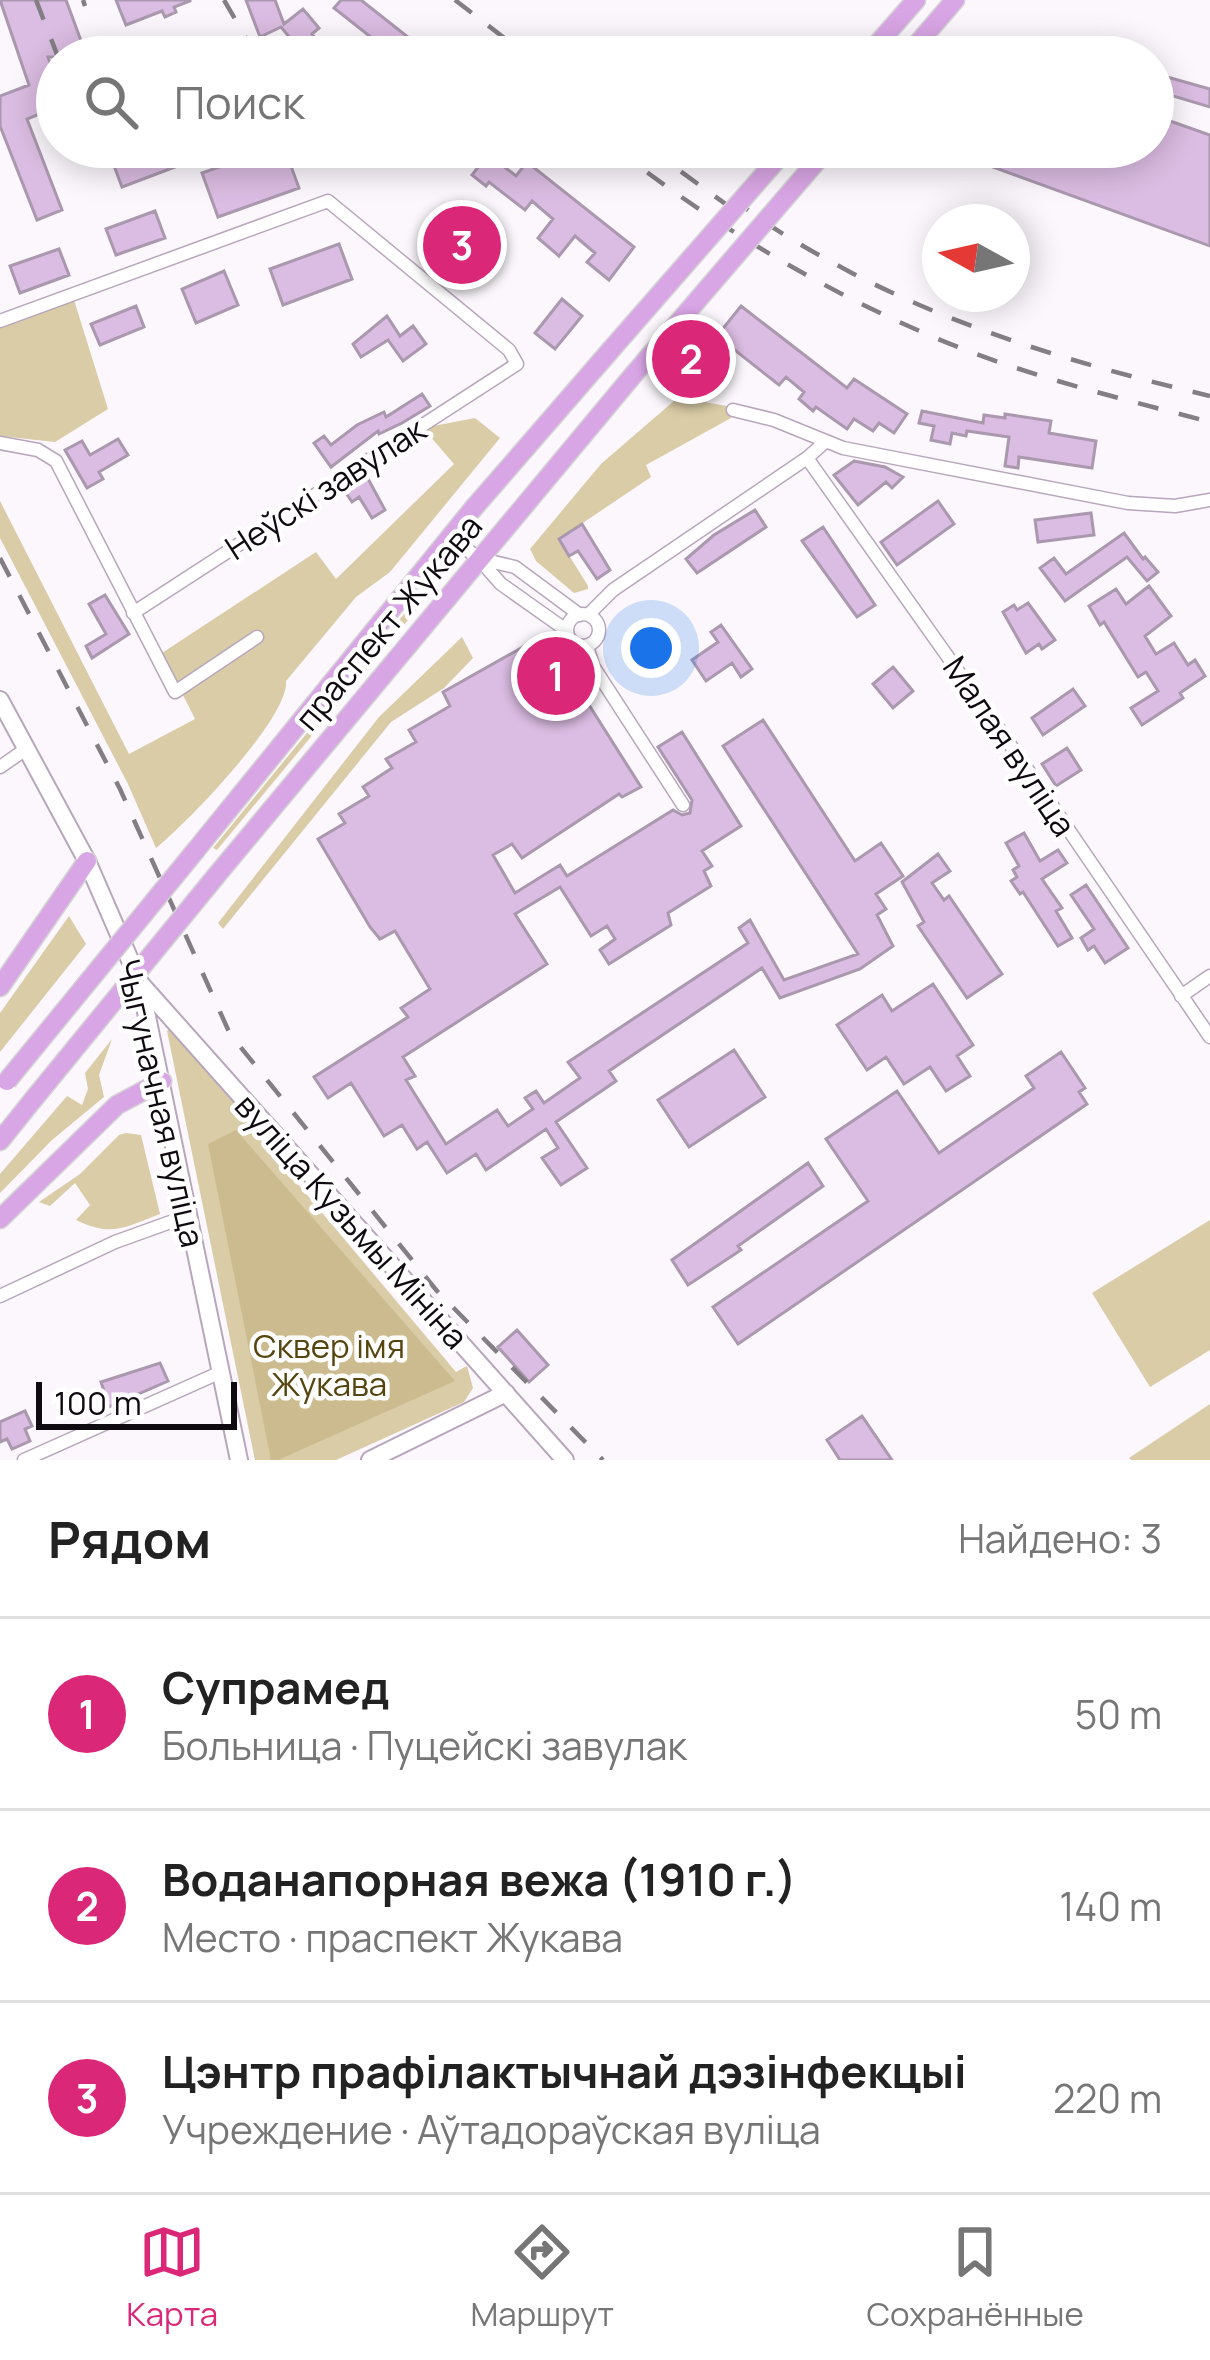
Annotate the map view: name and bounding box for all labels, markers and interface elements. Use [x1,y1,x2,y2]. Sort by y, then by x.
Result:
search box [36,36,1174,168]
icon: search [78,69,144,135]
text: Поиск [174,71,305,133]
pin: 3 [423,200,501,290]
north arrow [922,204,1030,312]
pin: 2 [652,314,730,404]
street label: Неўскі завулак [216,406,435,570]
street label: праспект Жукава [284,505,492,739]
your location [621,618,681,678]
pin: 1 [517,631,595,721]
street label: Малая вуліца [933,647,1087,845]
street label: Чыгуначная вуліца [106,955,216,1251]
street label: вуліца Кузьмы Мініна [225,1084,479,1358]
park label: Сквер імя Жукава [253,1323,405,1406]
scale bar [36,1376,237,1429]
text: 100 m [54,1380,142,1425]
text: Рядом [48,1504,211,1573]
text: Найдено: 3 [958,1511,1162,1565]
text: Супрамед [162,1656,390,1718]
text: 1 [78,1687,96,1741]
text: 50 m [1075,1687,1162,1741]
text: Больница · Пуцейскі завулак [162,1718,687,1772]
text: Воданапорная вежа (1910 г.) [162,1848,797,1910]
text: 2 [75,1879,99,1933]
text: 140 m [1059,1879,1162,1933]
text: Место · праспект Жукава [162,1910,623,1964]
text: Цэнтр прафілактычнай дэзінфекцыі [162,2040,967,2102]
text: 3 [76,2071,98,2125]
text: 220 m [1053,2071,1162,2125]
text: Учреждение · Аўтадораўская вуліца [162,2102,821,2156]
tab: Карта [126,2219,218,2336]
tab: Маршрут [470,2219,614,2336]
tab: Сохранённые [867,2219,1084,2336]

